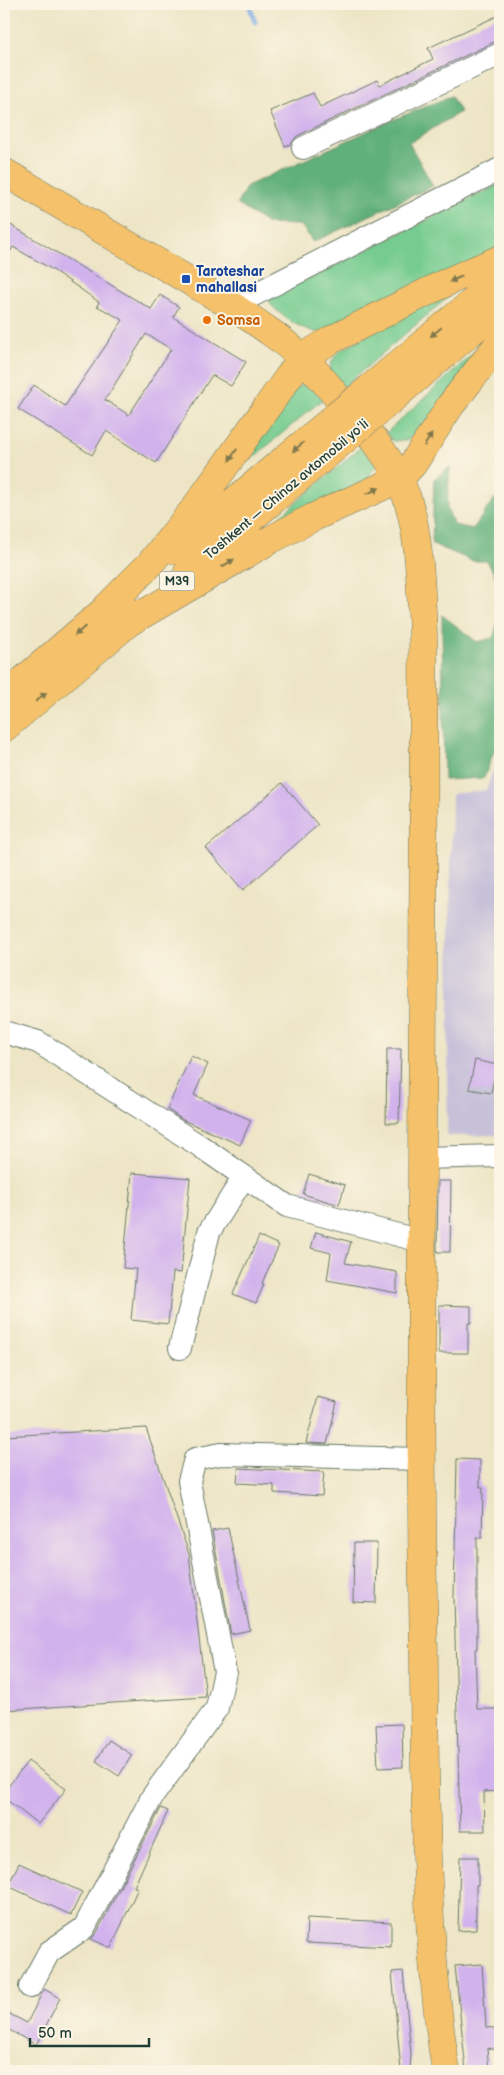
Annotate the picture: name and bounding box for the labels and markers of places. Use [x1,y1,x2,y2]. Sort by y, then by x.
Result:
place label: Taroteshar mahallasi [196,263,265,296]
marker: Taroteshar mahallasi [180,273,192,285]
place label: Somsa [217,312,260,329]
marker: Somsa [201,314,213,326]

